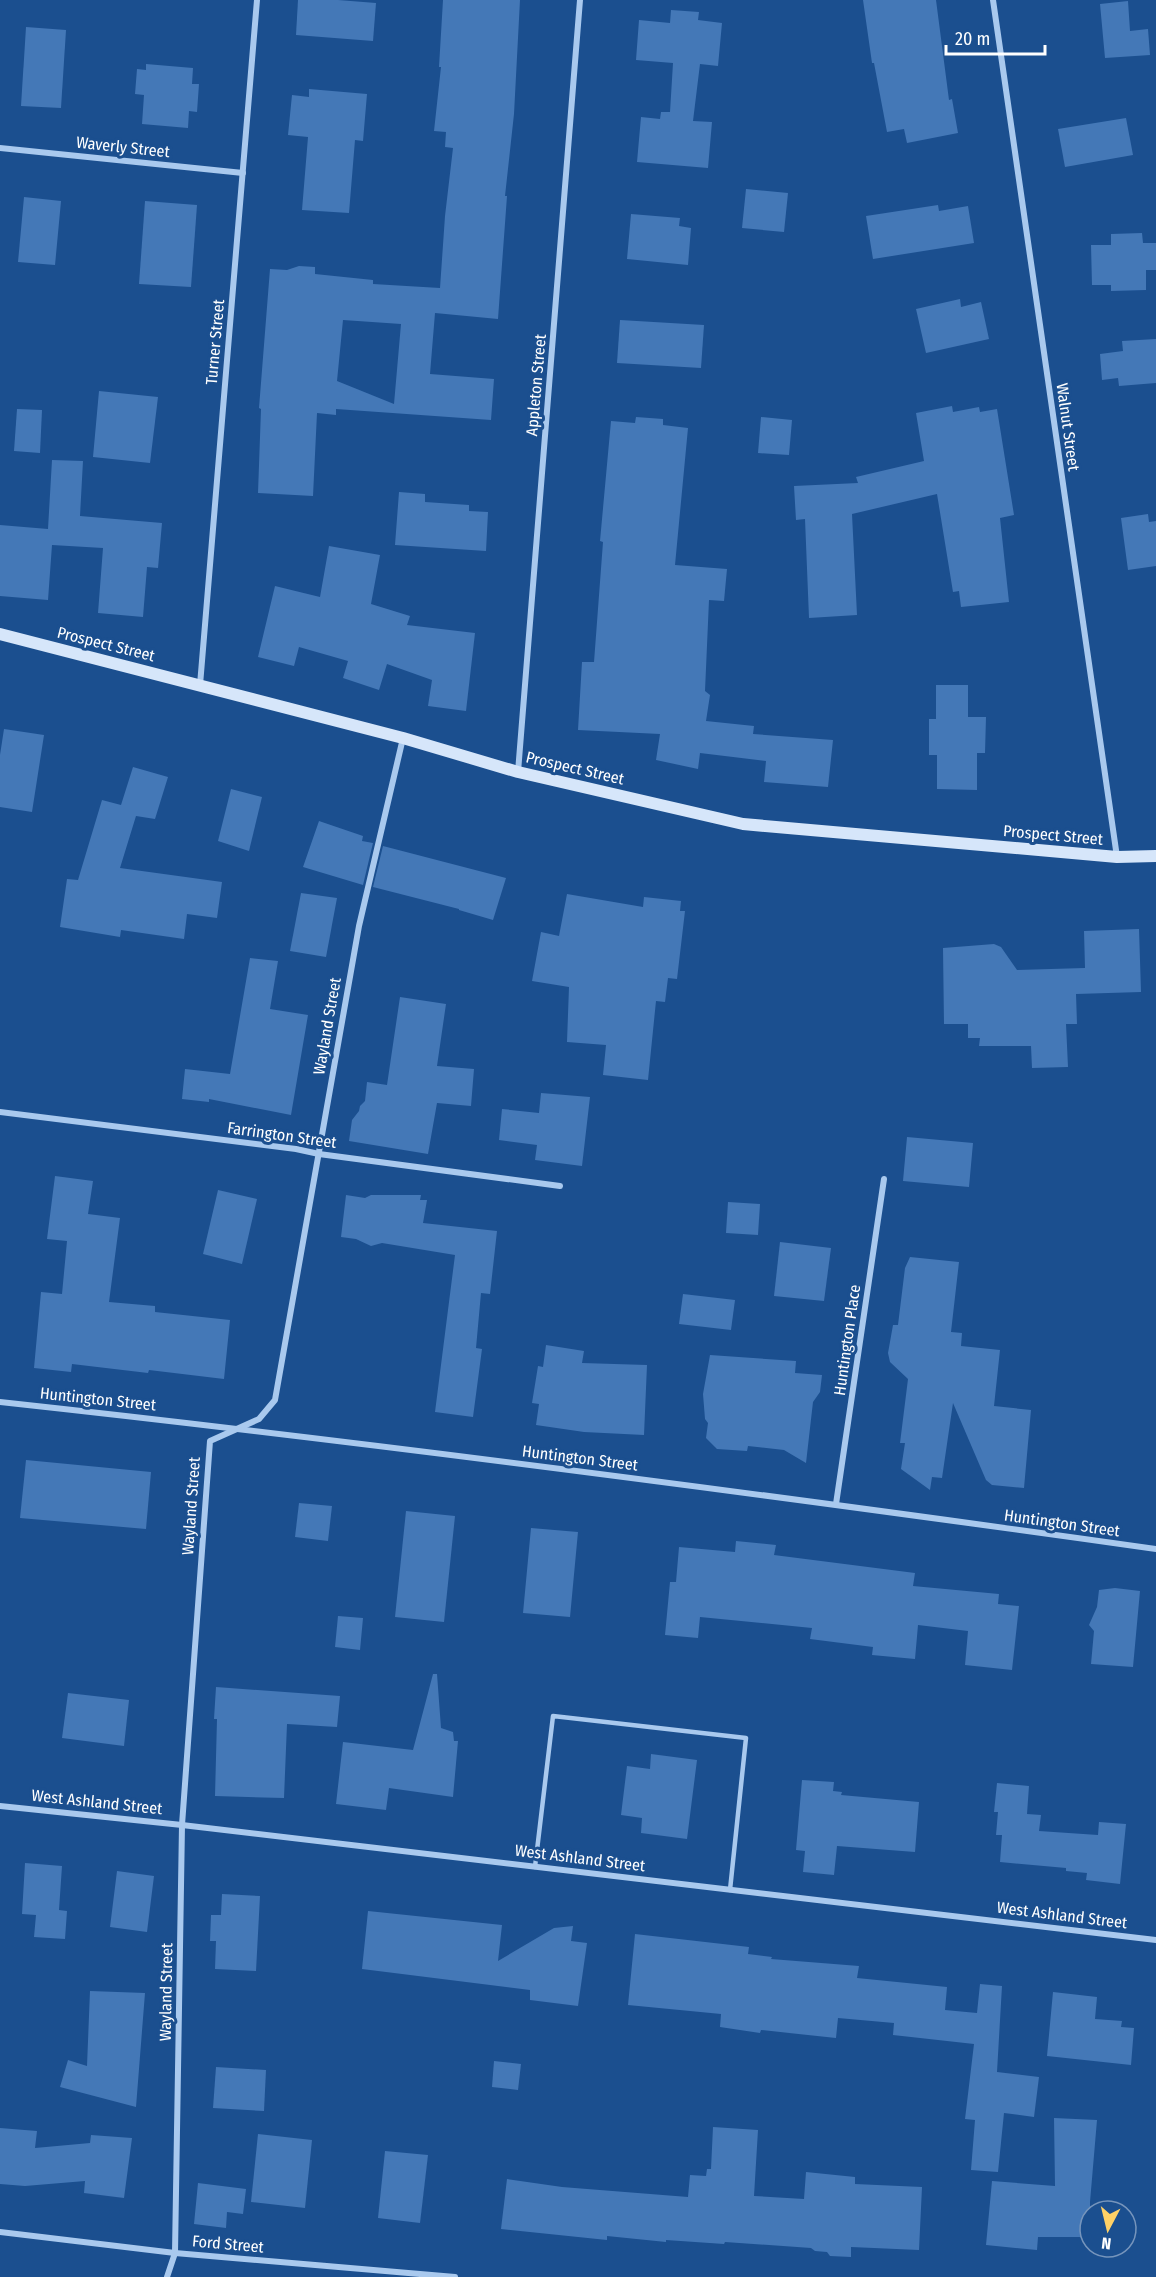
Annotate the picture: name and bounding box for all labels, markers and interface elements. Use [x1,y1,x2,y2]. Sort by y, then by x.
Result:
scale bar [946,18,1045,56]
text: 20 m [955,28,990,50]
street label: Waverly Street [75,133,171,161]
street label: Turner Street [202,298,228,386]
street label: Appleton Street [522,332,550,437]
street label: Walnut Street [1052,382,1084,473]
street label: Prospect Street [55,623,158,666]
street label: Prospect Street [524,747,627,789]
street label: Prospect Street [1002,821,1104,849]
street label: Wayland Street [309,975,345,1076]
street label: Farrington Street [226,1118,339,1152]
street label: Huntington Place [830,1283,864,1397]
street label: Huntington Street [39,1383,158,1415]
street label: Huntington Street [521,1441,640,1475]
street label: Wayland Street [178,1456,204,1556]
street label: Huntington Street [1003,1505,1122,1541]
street label: West Ashland Street [31,1786,164,1818]
street label: West Ashland Street [514,1841,647,1876]
street label: West Ashland Street [996,1898,1129,1933]
street label: Wayland Street [156,1942,176,2041]
north arrow [1078,2199,1138,2259]
street label: Ford Street [191,2231,265,2257]
text: N [1100,2233,1112,2253]

